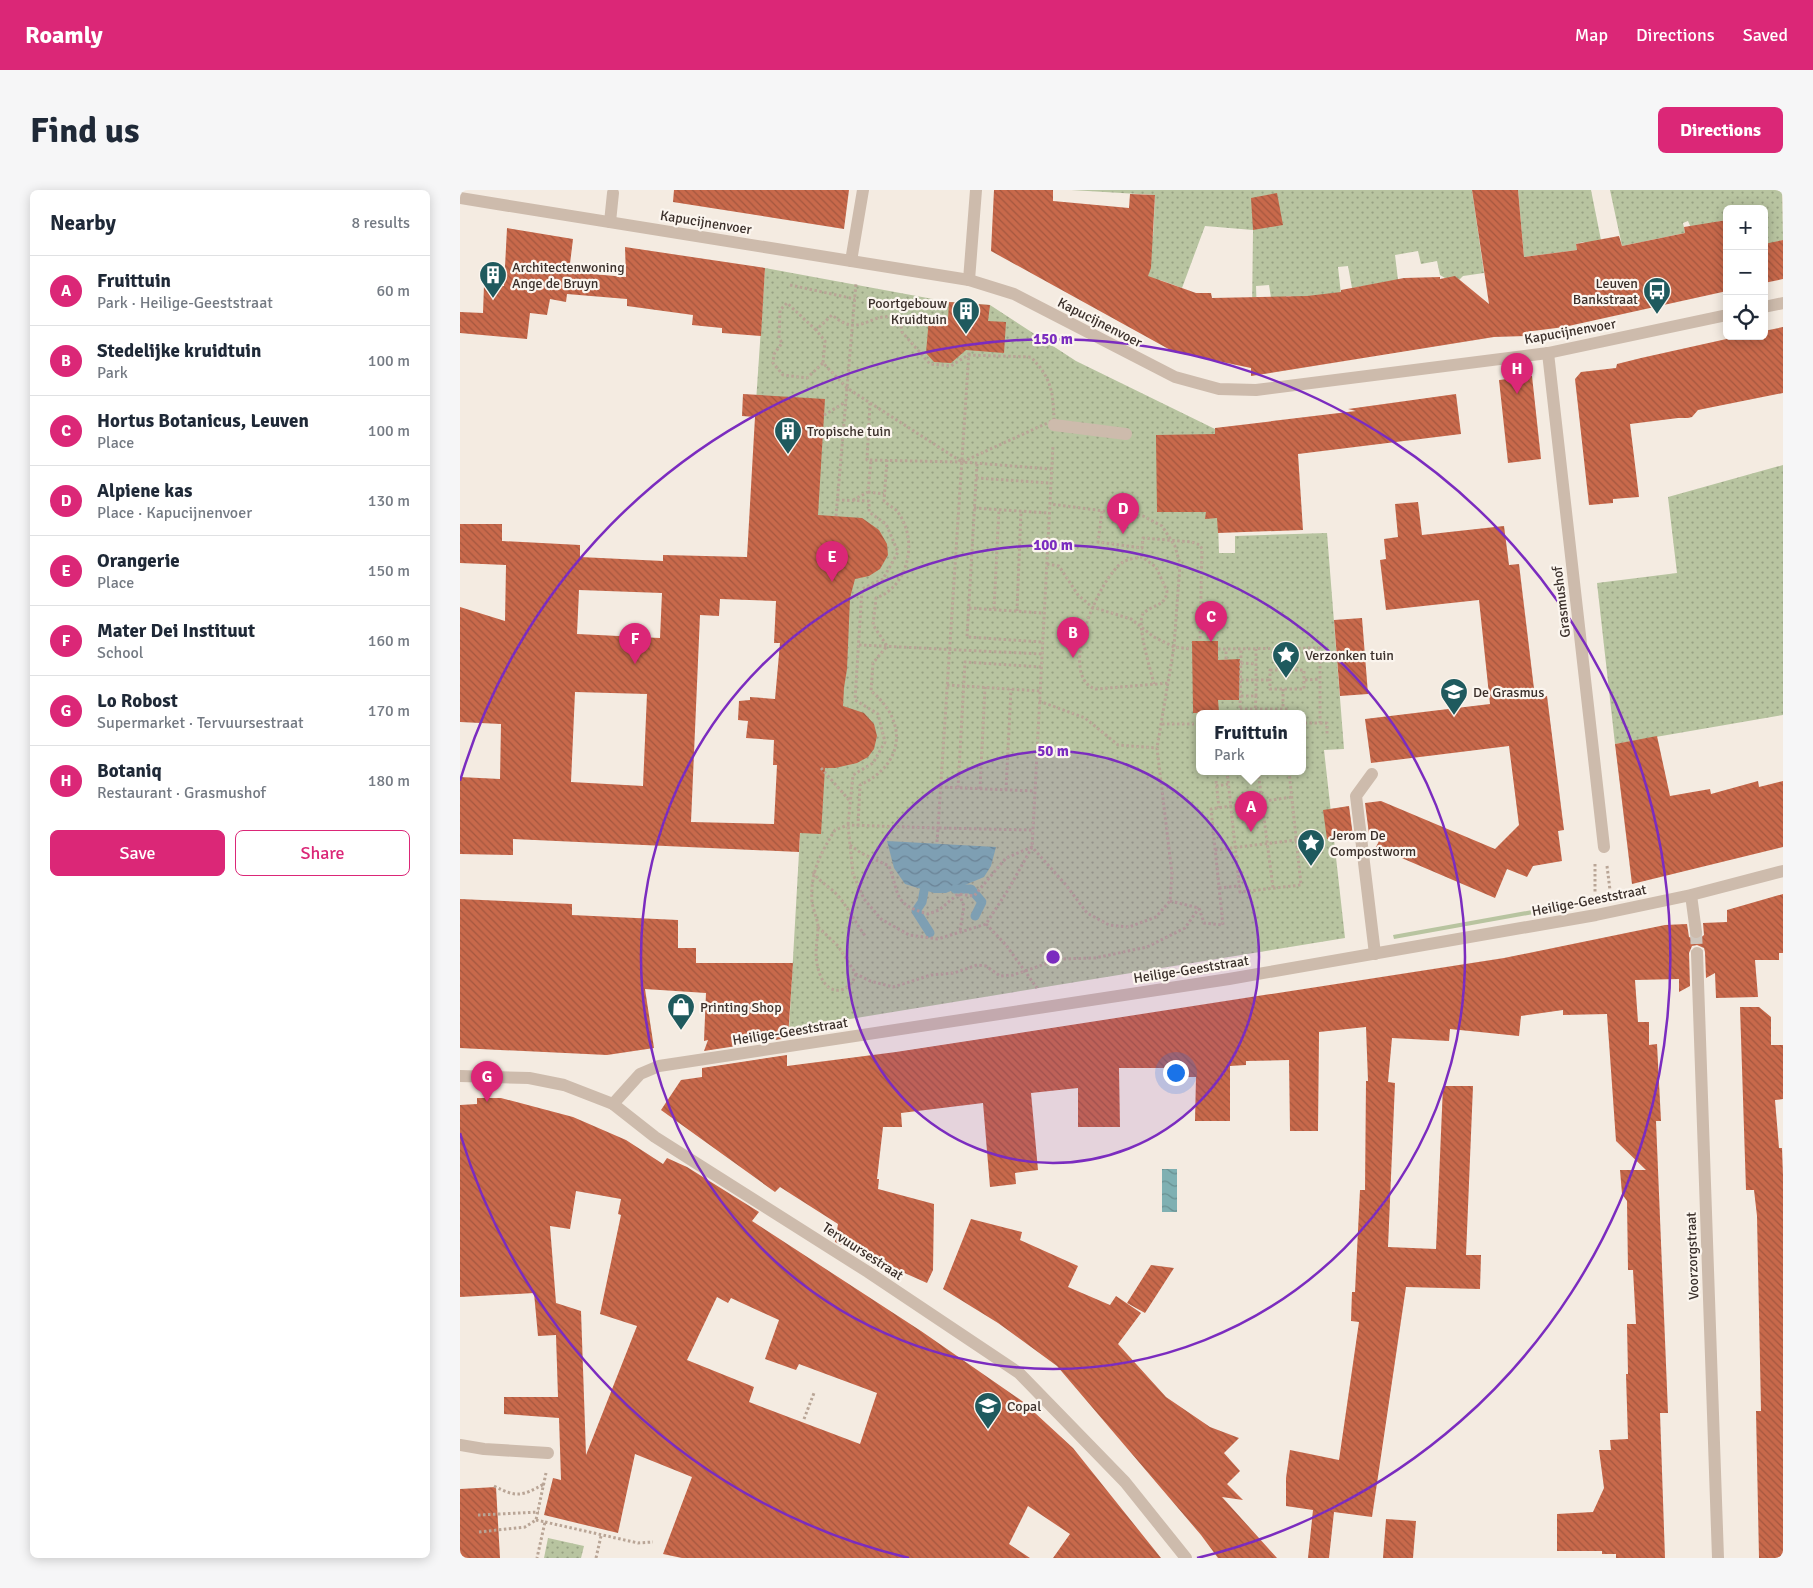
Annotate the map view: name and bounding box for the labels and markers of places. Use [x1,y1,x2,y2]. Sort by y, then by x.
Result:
place label: Architectenwoning Ange de Bruyn [512,259,625,292]
building icon: Architectenwoning Ange de Bruyn [478,260,508,299]
place label: Leuven Bankstraat [1573,275,1638,308]
bus stop icon: Leuven Bankstraat [1642,276,1672,315]
place label: Poortgebouw Kruidtuin [868,295,947,328]
building icon: Poortgebouw Kruidtuin [951,296,981,335]
pin: H [1501,353,1533,394]
building icon: Tropische tuin [773,416,803,455]
place label: Tropische tuin [807,423,891,440]
pin: D [1107,493,1139,534]
pin: E [816,541,848,582]
pin: C [1195,601,1227,642]
pin: B [1057,617,1089,658]
pin: F [619,623,651,664]
place icon: Verzonken tuin [1271,640,1301,679]
place label: Verzonken tuin [1305,647,1394,664]
school or university icon: De Grasmus [1439,677,1469,716]
place label: De Grasmus [1473,684,1544,701]
pin: A [1235,791,1267,832]
place label: Jerom De Compostworm [1330,827,1416,860]
place icon: Jerom De Compostworm [1296,828,1326,867]
centre of rings [1044,948,1062,966]
shop icon: Printing Shop [666,992,696,1031]
place label: Printing Shop [700,999,782,1016]
pin: G [471,1061,503,1102]
school or university icon: Copal [973,1391,1003,1430]
place label: Copal [1007,1398,1041,1415]

